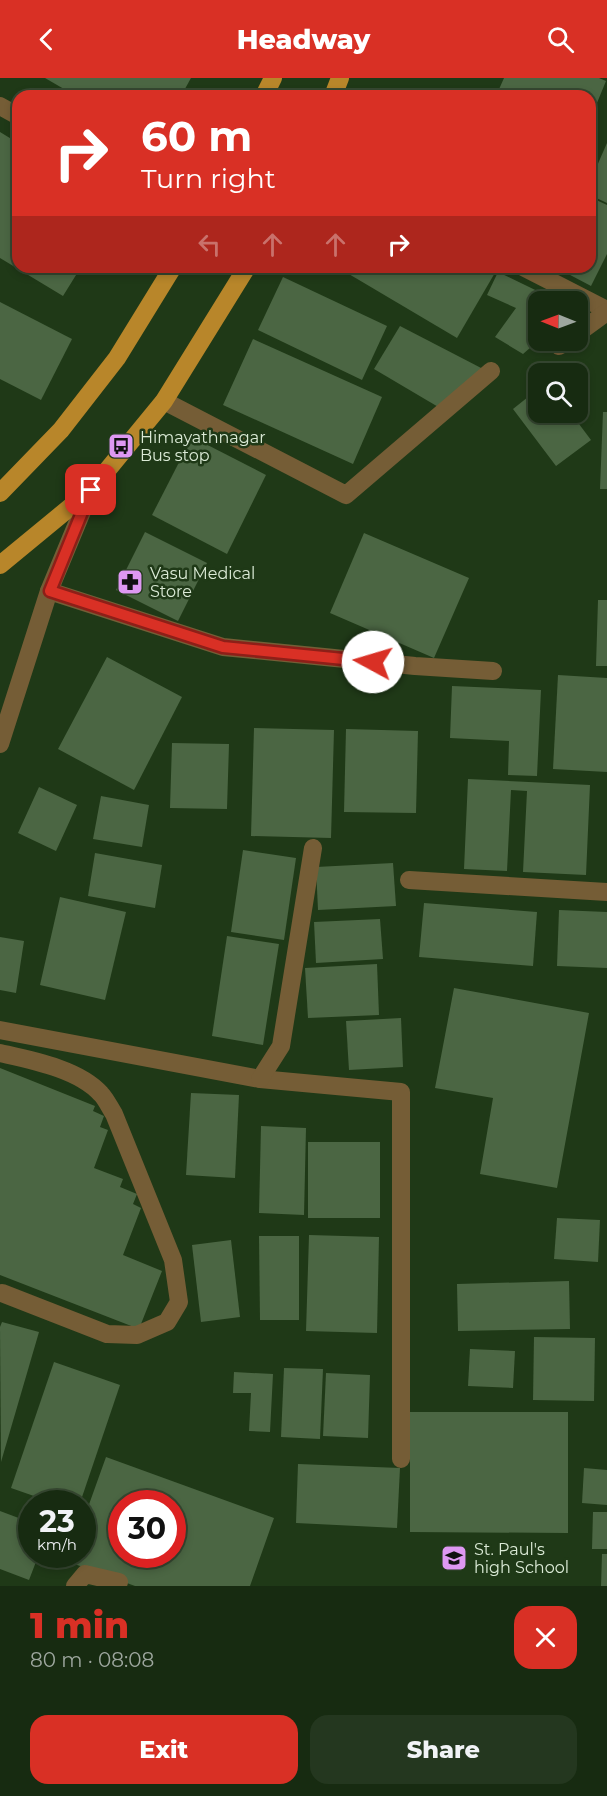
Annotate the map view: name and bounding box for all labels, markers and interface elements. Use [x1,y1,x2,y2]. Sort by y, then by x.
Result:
icon: back [30,23,63,56]
text: Headway [237,23,370,56]
icon: search [544,23,577,56]
text: 60 m [141,110,252,162]
icon: right [42,114,120,192]
text: Turn right [141,162,276,195]
icon: left [193,228,226,261]
icon: ahead [256,228,289,261]
icon: ahead [319,228,352,261]
icon: right [382,228,415,261]
north arrow [528,291,588,351]
map controls [528,291,588,423]
button: search [528,363,588,423]
place label: Himayathnagar Bus stop [140,428,266,465]
bus stop icon: Himayathnagar Bus stop [106,431,136,461]
pin [65,464,116,515]
icon: arrive [74,473,107,506]
place label: Vasu Medical Store [150,564,255,601]
pharmacy icon: Vasu Medical Store [115,567,145,597]
position arrow [341,630,405,694]
speed limit sign: 30 [108,1490,186,1568]
text: 23 [39,1503,75,1540]
text: km/h [37,1535,77,1554]
place label: St. Paul's high School [474,1540,569,1577]
school or university icon: St. Paul's high School [439,1543,469,1573]
text: 1 min [30,1603,129,1647]
button: close [514,1606,577,1669]
text: 80 m · 08:08 [30,1648,154,1672]
button: Exit [30,1715,298,1784]
button: Share [310,1715,577,1784]

